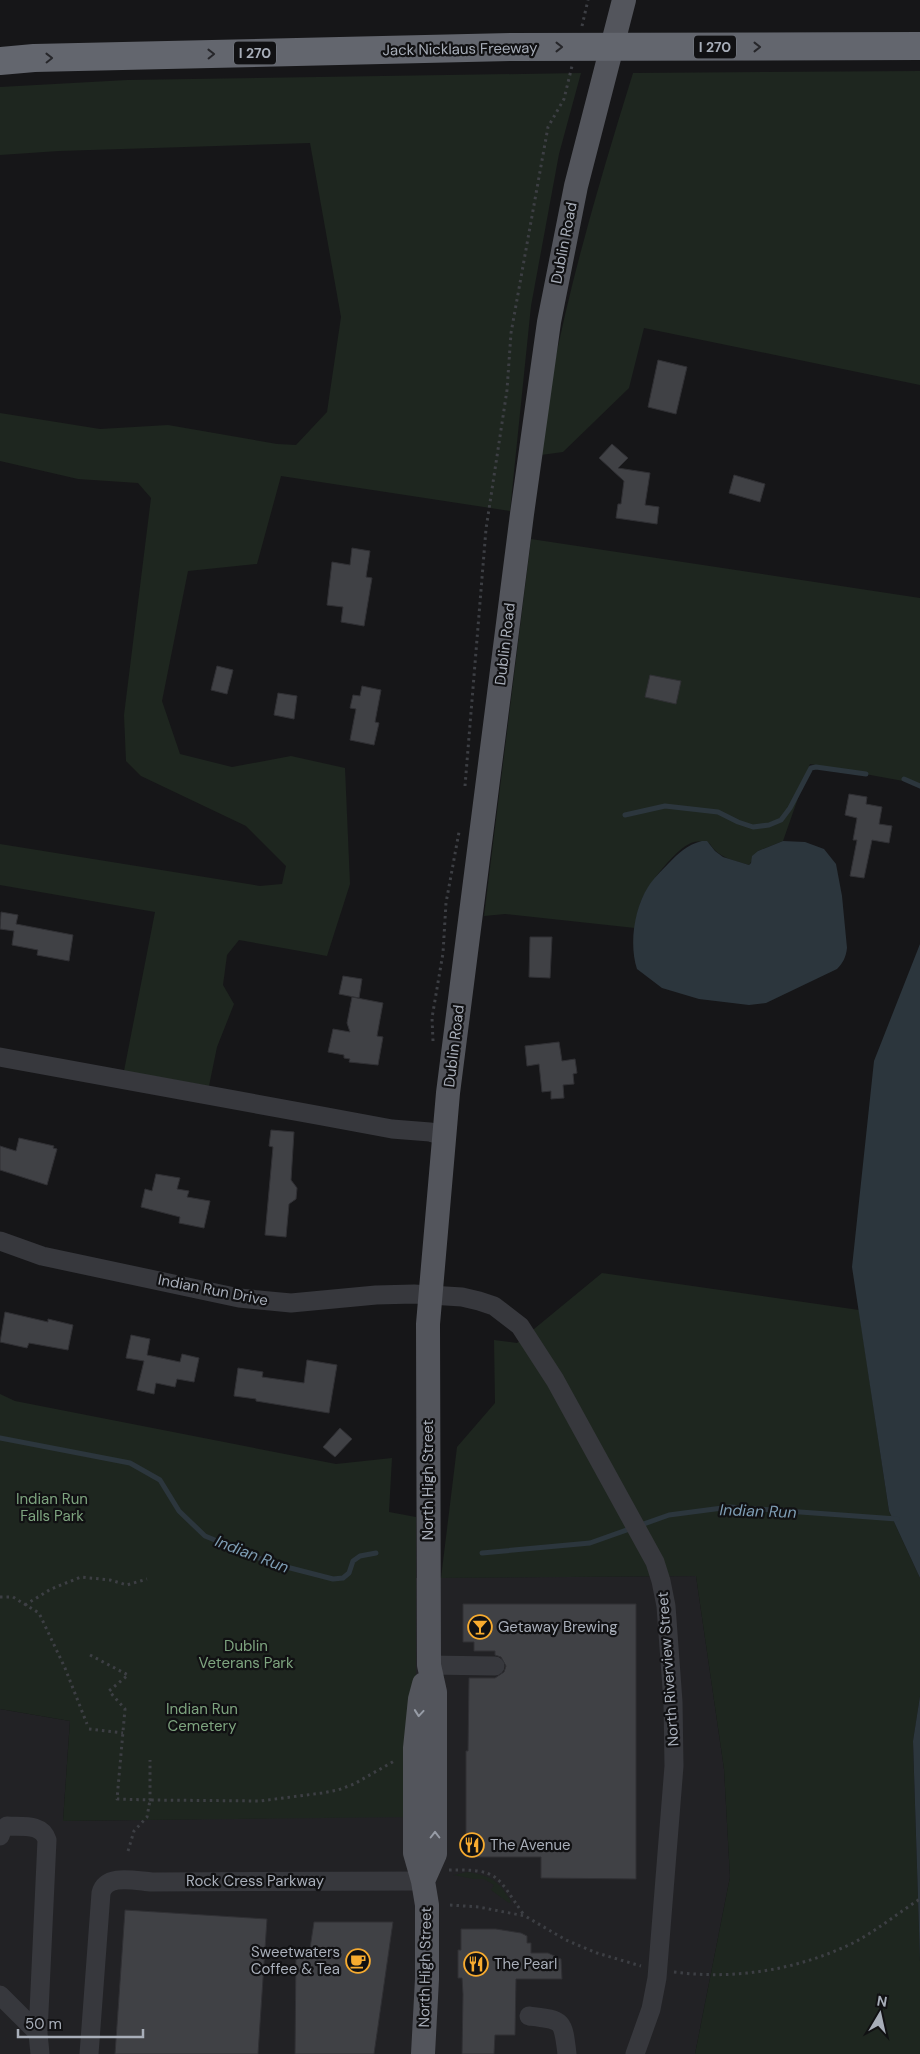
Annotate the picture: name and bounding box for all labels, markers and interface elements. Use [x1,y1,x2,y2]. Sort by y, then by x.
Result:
road number: I 270 [694,36,736,58]
street label: Jack Nicklaus Freeway [382,38,538,60]
one-way arrow [753,41,761,52]
road number: I 270 [234,42,276,64]
one-way arrow [556,42,564,52]
one-way arrow [208,49,215,59]
one-way arrow [45,53,53,63]
street label: Dublin Road [546,200,582,286]
street label: Dublin Road [490,602,520,686]
street label: Dublin Road [439,1004,469,1088]
street label: Indian Run Drive [156,1270,270,1310]
street label: North High Street [418,1420,438,1540]
park label: Indian Run Falls Park [16,1489,88,1526]
water label: Indian Run [719,1499,797,1523]
water label: Indian Run [212,1530,292,1578]
street label: North Riverview Street [653,1591,683,1747]
bar icon: Getaway Brewing [467,1614,493,1640]
place label: Getaway Brewing [498,1617,618,1637]
park label: Dublin Veterans Park [199,1636,294,1673]
park label: Indian Run Cemetery [166,1699,238,1736]
one-way arrow [414,1709,425,1717]
one-way arrow [430,1831,440,1838]
restaurant icon: The Avenue [459,1832,485,1858]
place label: The Avenue [490,1835,571,1855]
street label: Rock Cress Parkway [186,1871,325,1891]
street label: North High Street [414,1906,436,2027]
place label: Sweetwaters Coffee & Tea [251,1942,340,1979]
cafe icon: Sweetwaters Coffee & Tea [345,1948,371,1974]
restaurant icon: The Pearl [463,1951,489,1977]
place label: The Pearl [494,1954,557,1974]
north arrow [855,1989,905,2039]
text: N [876,1991,888,2011]
scale bar [18,2006,142,2038]
text: 50 m [25,2014,62,2034]

